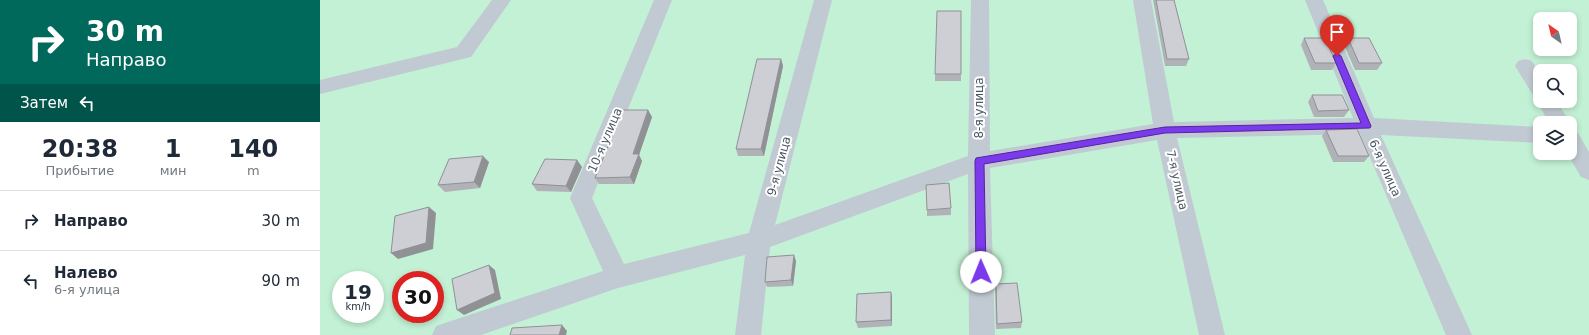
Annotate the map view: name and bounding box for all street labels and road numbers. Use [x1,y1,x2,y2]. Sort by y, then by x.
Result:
street label: 8-я улица [972,77,986,139]
street label: 10-я улица [585,106,625,174]
street label: 9-я улица [764,135,794,197]
street label: 6-я улица [1366,137,1404,199]
street label: 7-я улица [1163,149,1191,211]

